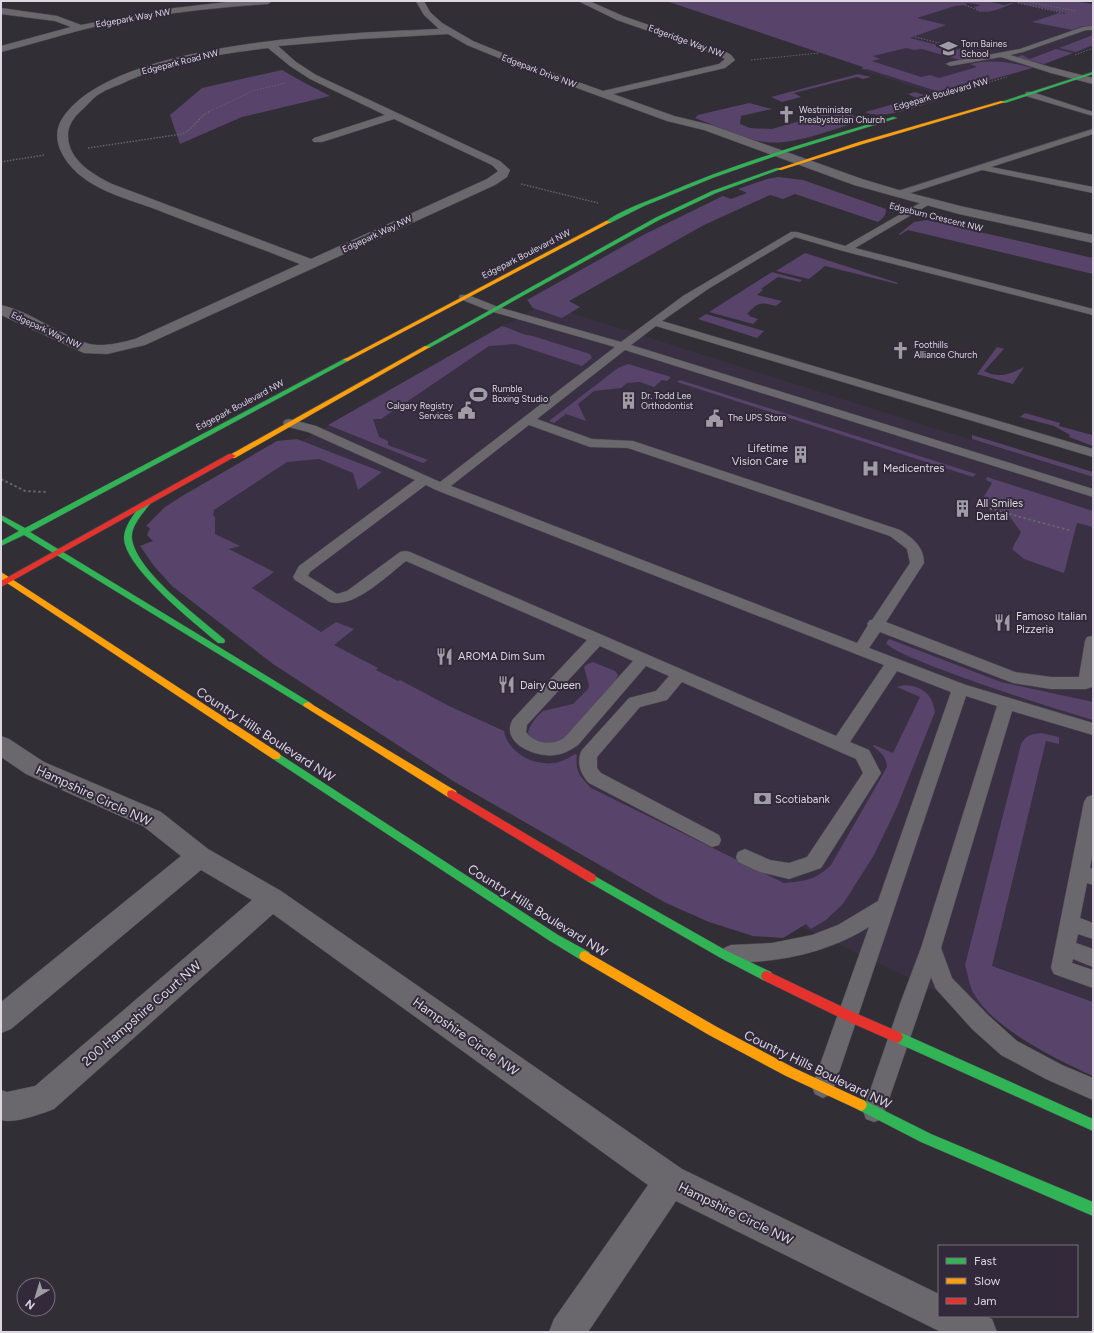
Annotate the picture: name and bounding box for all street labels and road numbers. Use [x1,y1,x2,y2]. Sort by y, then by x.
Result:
street label: Edgepark Way NW [95,5,171,29]
street label: Edgeridge Way NW [647,22,725,59]
street label: Edgepark Road NW [140,47,220,76]
street label: Edgepark Drive NW [500,51,578,90]
street label: Edgepark Boulevard NW [892,75,990,112]
street label: Edgeburn Crescent NW [888,200,984,234]
street label: Edgepark Way NW [340,212,414,255]
street label: Edgepark Boulevard NW [480,226,572,281]
street label: Edgepark Way NW [10,309,83,351]
street label: Edgepark Boulevard NW [194,376,286,432]
street label: Country Hills Boulevard NW [194,684,338,785]
street label: Hampshire Circle NW [34,762,154,829]
street label: Country Hills Boulevard NW [465,861,611,960]
street label: 200 Hampshire Court NW [79,957,204,1069]
street label: Hampshire Circle NW [410,994,522,1079]
street label: Country Hills Boulevard NW [742,1027,894,1112]
street label: Hampshire Circle NW [676,1179,796,1248]

